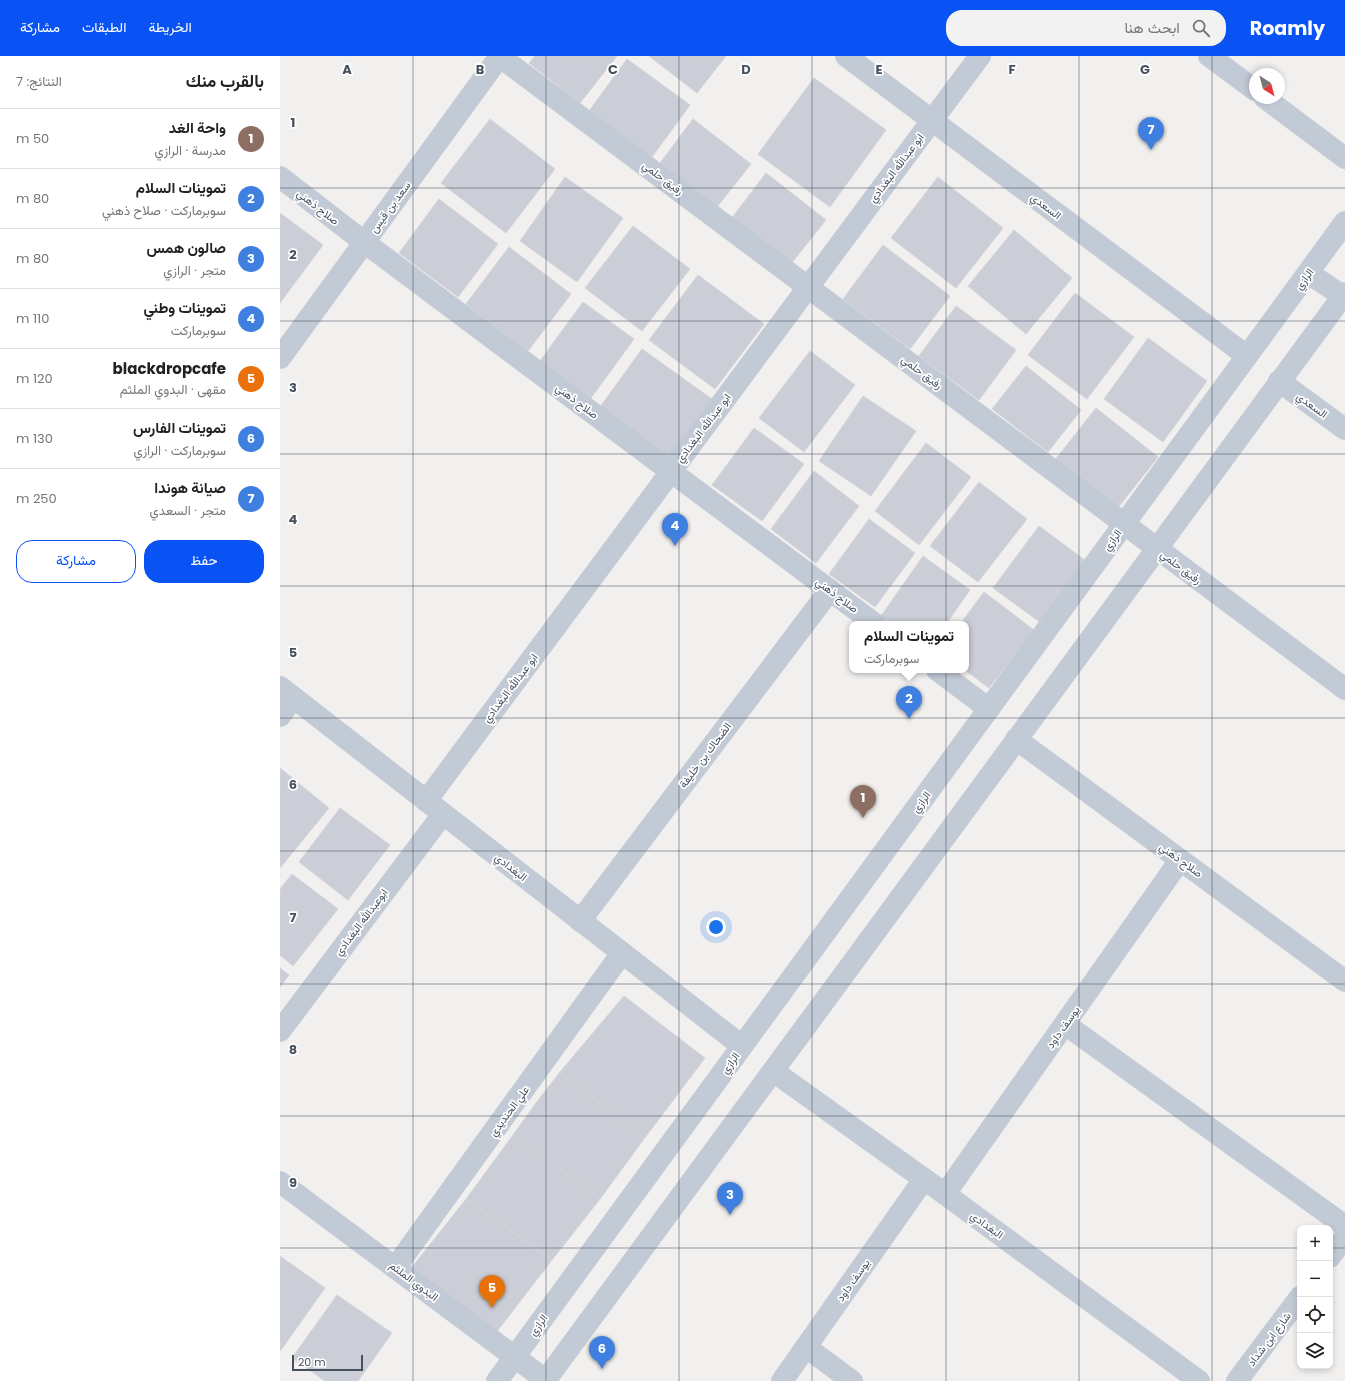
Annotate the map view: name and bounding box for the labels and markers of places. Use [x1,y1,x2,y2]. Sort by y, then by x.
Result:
pin: 7 [1138,117,1164,150]
pin: 4 [662,513,688,546]
pin: 2 [896,686,922,719]
pin: 1 [850,785,876,818]
pin: 3 [717,1182,743,1215]
pin: 5 [479,1275,505,1308]
pin: 6 [589,1336,615,1369]

